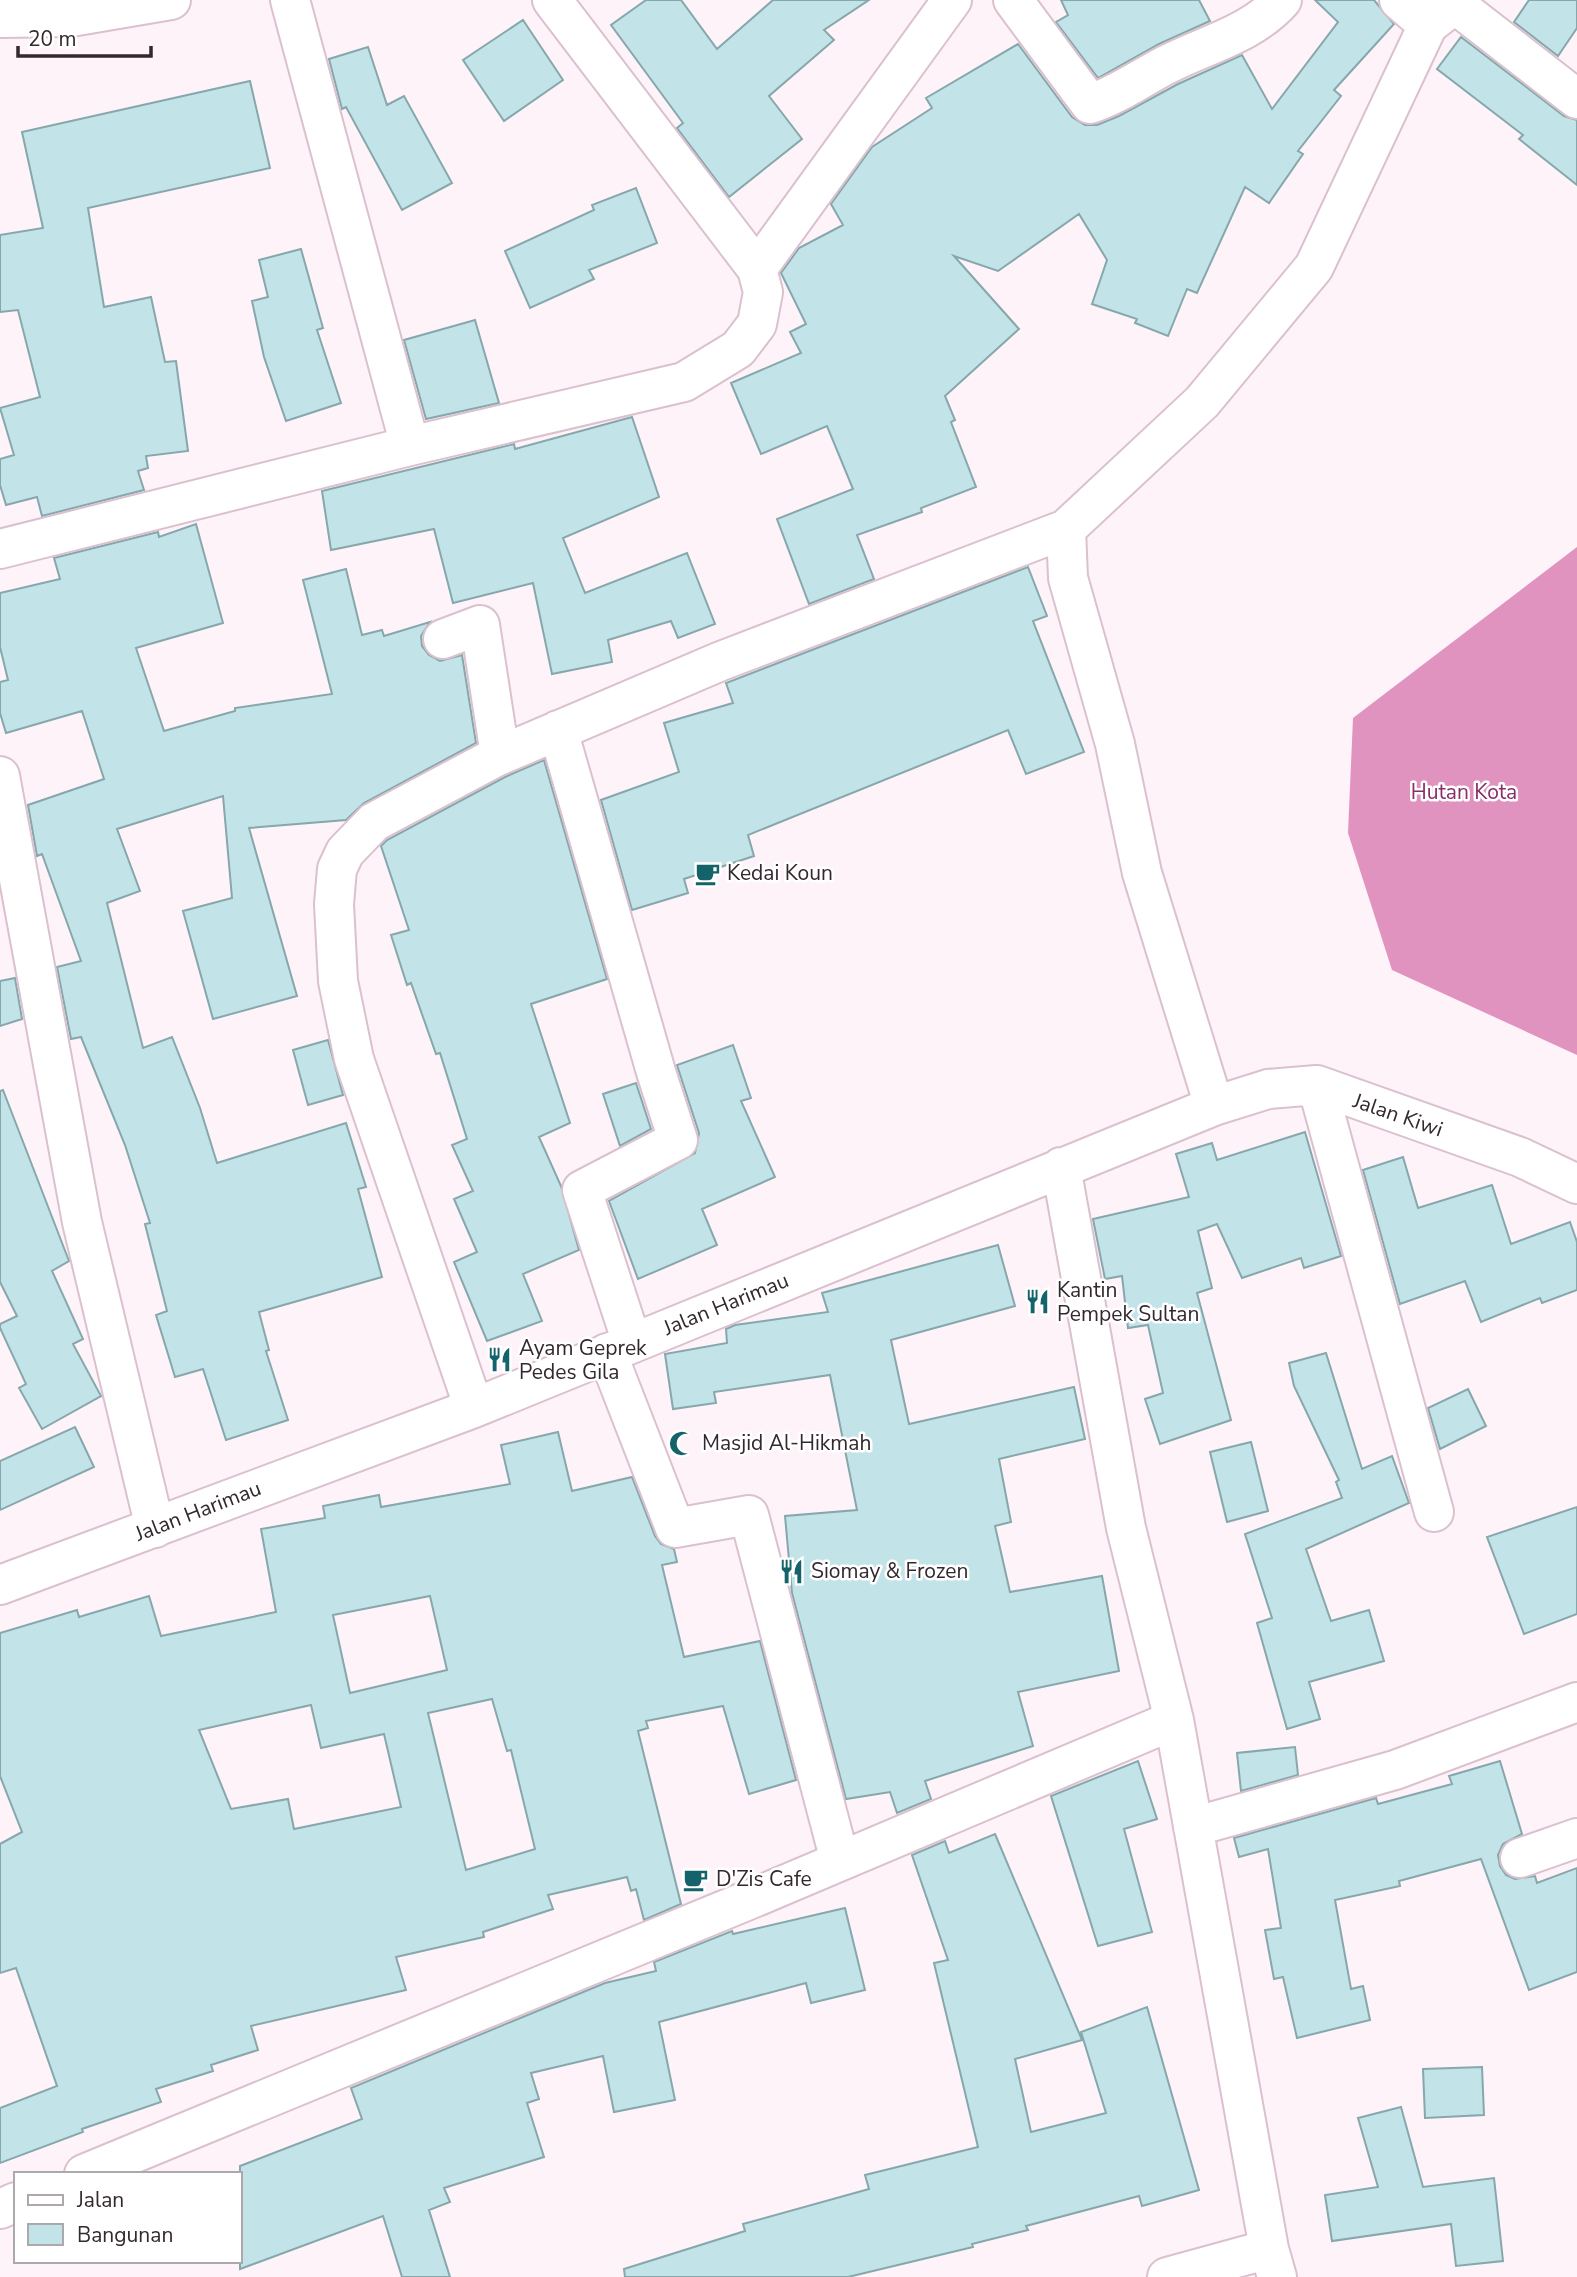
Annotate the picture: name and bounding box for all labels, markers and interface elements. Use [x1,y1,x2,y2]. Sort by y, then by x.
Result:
scale bar [18,14,150,58]
text: 20 m [28,25,77,53]
park label: Hutan Kota [1411,778,1517,806]
cafe icon: Kedai Koun [693,859,721,887]
place label: Kedai Koun [727,859,833,887]
street label: Jalan Kiwi [1348,1086,1447,1143]
street label: Jalan Harimau [658,1266,793,1342]
place label: Kantin Pempek Sultan [1057,1276,1199,1328]
restaurant icon: Kantin Pempek Sultan [1023,1288,1051,1316]
place label: Ayam Geprek Pedes Gila [519,1334,647,1386]
restaurant icon: Ayam Geprek Pedes Gila [485,1346,513,1374]
mosque icon: Masjid Al-Hikmah [668,1429,696,1457]
place label: Masjid Al-Hikmah [702,1429,871,1457]
street label: Jalan Harimau [130,1474,265,1548]
restaurant icon: Siomay & Frozen [777,1557,805,1585]
place label: Siomay & Frozen [811,1557,968,1585]
cafe icon: D'Zis Cafe [682,1865,710,1893]
place label: D'Zis Cafe [716,1865,812,1893]
legend [14,2172,242,2263]
text: Jalan [76,2186,124,2214]
text: Bangunan [77,2221,173,2249]

